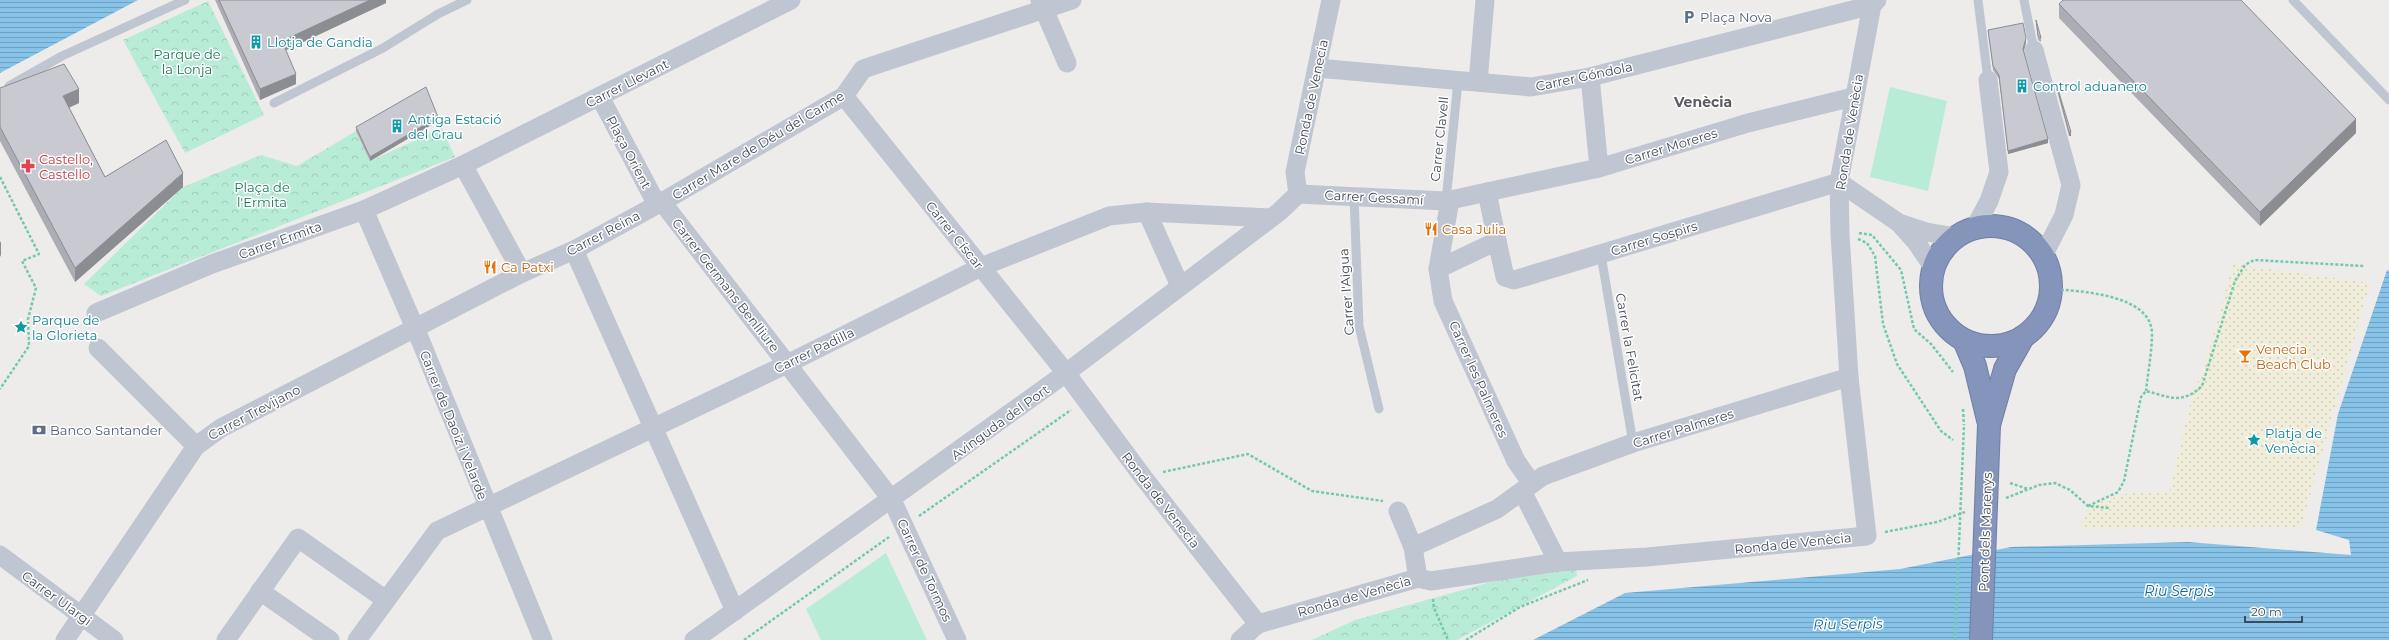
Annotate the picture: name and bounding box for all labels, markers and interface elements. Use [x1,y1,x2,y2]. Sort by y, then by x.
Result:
parking icon: Plaça Nova [1681,9,1697,25]
place label: Plaça Nova [1700,9,1772,25]
building icon: Llotja de Gandia [248,34,264,50]
place label: Llotja de Gandia [267,34,373,50]
street label: Ronda de Venecia [1291,38,1331,156]
park label: Parque de la Lonja [153,46,221,77]
street label: Carrer Llevant [583,55,671,111]
street label: Carrer Góndola [1534,58,1634,94]
street label: Ronda de Venècia [1832,73,1866,191]
building icon: Control aduanero [2014,78,2030,94]
place label: Control aduanero [2033,78,2147,94]
street label: Carrer Mare de Déu del Carme [669,87,847,203]
district label: Venècia [1673,93,1732,111]
street label: Carrer Clavell [1427,96,1451,182]
place label: Antiga Estació del Grau [408,111,501,142]
street label: Plaça Orient [603,113,655,191]
building icon: Antiga Estació del Grau [389,118,405,134]
street label: Carrer Moreres [1623,124,1719,168]
place label: Castello, Castello [39,151,93,182]
pharmacy icon: Castello, Castello [20,158,36,174]
park label: Plaça de l'Ermita [234,179,290,210]
street label: Carrer Gessamí [1324,186,1424,208]
street label: Carrer Císcar [923,198,987,272]
street label: Carrer Reina [564,207,642,259]
street label: Carrer Germans Benlliure [669,215,783,355]
street label: Carrer Sospirs [1609,217,1699,259]
street label: Carrer Ermita [236,218,324,262]
restaurant icon: Casa Julia [1423,221,1439,237]
place label: Casa Julia [1442,221,1506,237]
street label: Carrer l'Aigua [1335,248,1357,336]
restaurant icon: Ca Patxi [482,259,498,275]
place label: Ca Patxi [501,259,554,275]
street label: Carrer la Felicitat [1613,292,1647,402]
place label: Parque de la Glorieta [32,312,99,343]
street label: Carrer les Palmeres [1446,318,1512,440]
place icon: Parque de la Glorieta [13,319,29,335]
street label: Carrer Padilla [771,324,857,376]
place label: Venecia Beach Club [2256,341,2331,372]
street label: Carrer de Daoiz i Velarde [417,348,491,502]
bar icon: Venecia Beach Club [2237,348,2253,364]
street label: Carrer Trevijano [205,381,303,443]
street label: Avinguda del Port [948,381,1052,463]
street label: Carrer Palmeres [1631,405,1735,451]
bank icon: Banco Santander [31,422,47,438]
place label: Banco Santander [50,422,163,438]
place label: Platja de Venècia [2265,425,2322,456]
place icon: Platja de Venècia [2246,432,2262,448]
street label: Ronda de Venecia [1119,449,1203,551]
street label: Pont dels Marenys [1975,472,1995,592]
street label: Carrer de Tormos [894,516,956,624]
street label: Ronda de Venècia [1734,529,1852,557]
street label: Carrer Ulargi [19,567,95,629]
street label: Ronda de Venècia [1295,572,1413,620]
water label: Riu Serpis [2144,582,2214,600]
scale bar [2245,598,2302,624]
text: 20 m [2251,604,2282,619]
water label: Riu Serpis [1813,614,1883,634]

